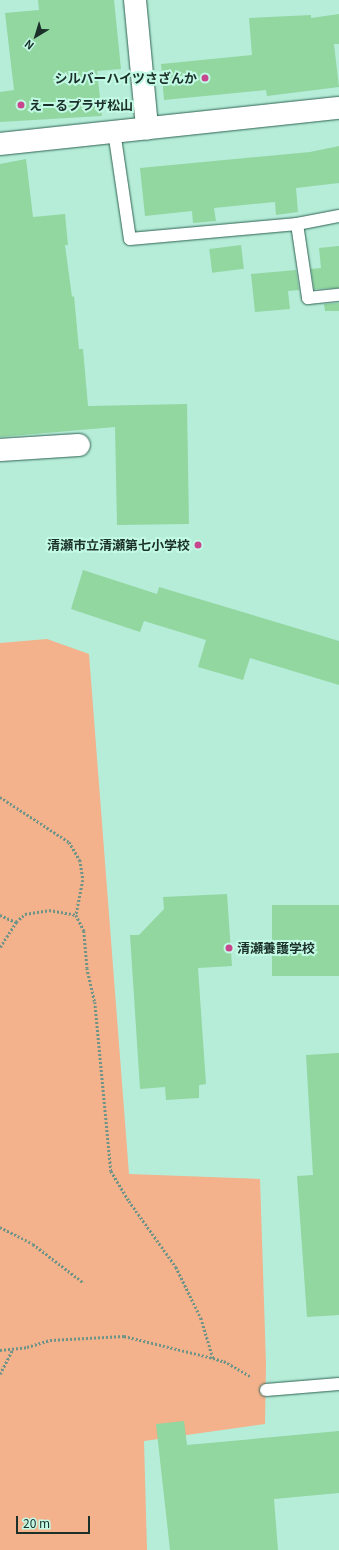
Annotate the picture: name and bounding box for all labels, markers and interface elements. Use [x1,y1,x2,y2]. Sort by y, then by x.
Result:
north arrow [16,16,56,56]
text: N [20,37,37,54]
place label: シルバーハイツさざんか [54,70,197,86]
marker: シルバーハイツさざんか [200,73,210,83]
place label: えーるプラザ松山 [29,97,133,113]
marker: えーるプラザ松山 [16,100,26,110]
place label: 清瀬市立清瀬第七小学校 [47,537,190,553]
marker: 清瀬市立清瀬第七小学校 [193,540,203,550]
place label: 清瀬養護学校 [237,940,315,956]
marker: 清瀬養護学校 [224,943,234,953]
scale bar [18,1508,92,1534]
text: 20 m [23,1514,50,1531]

